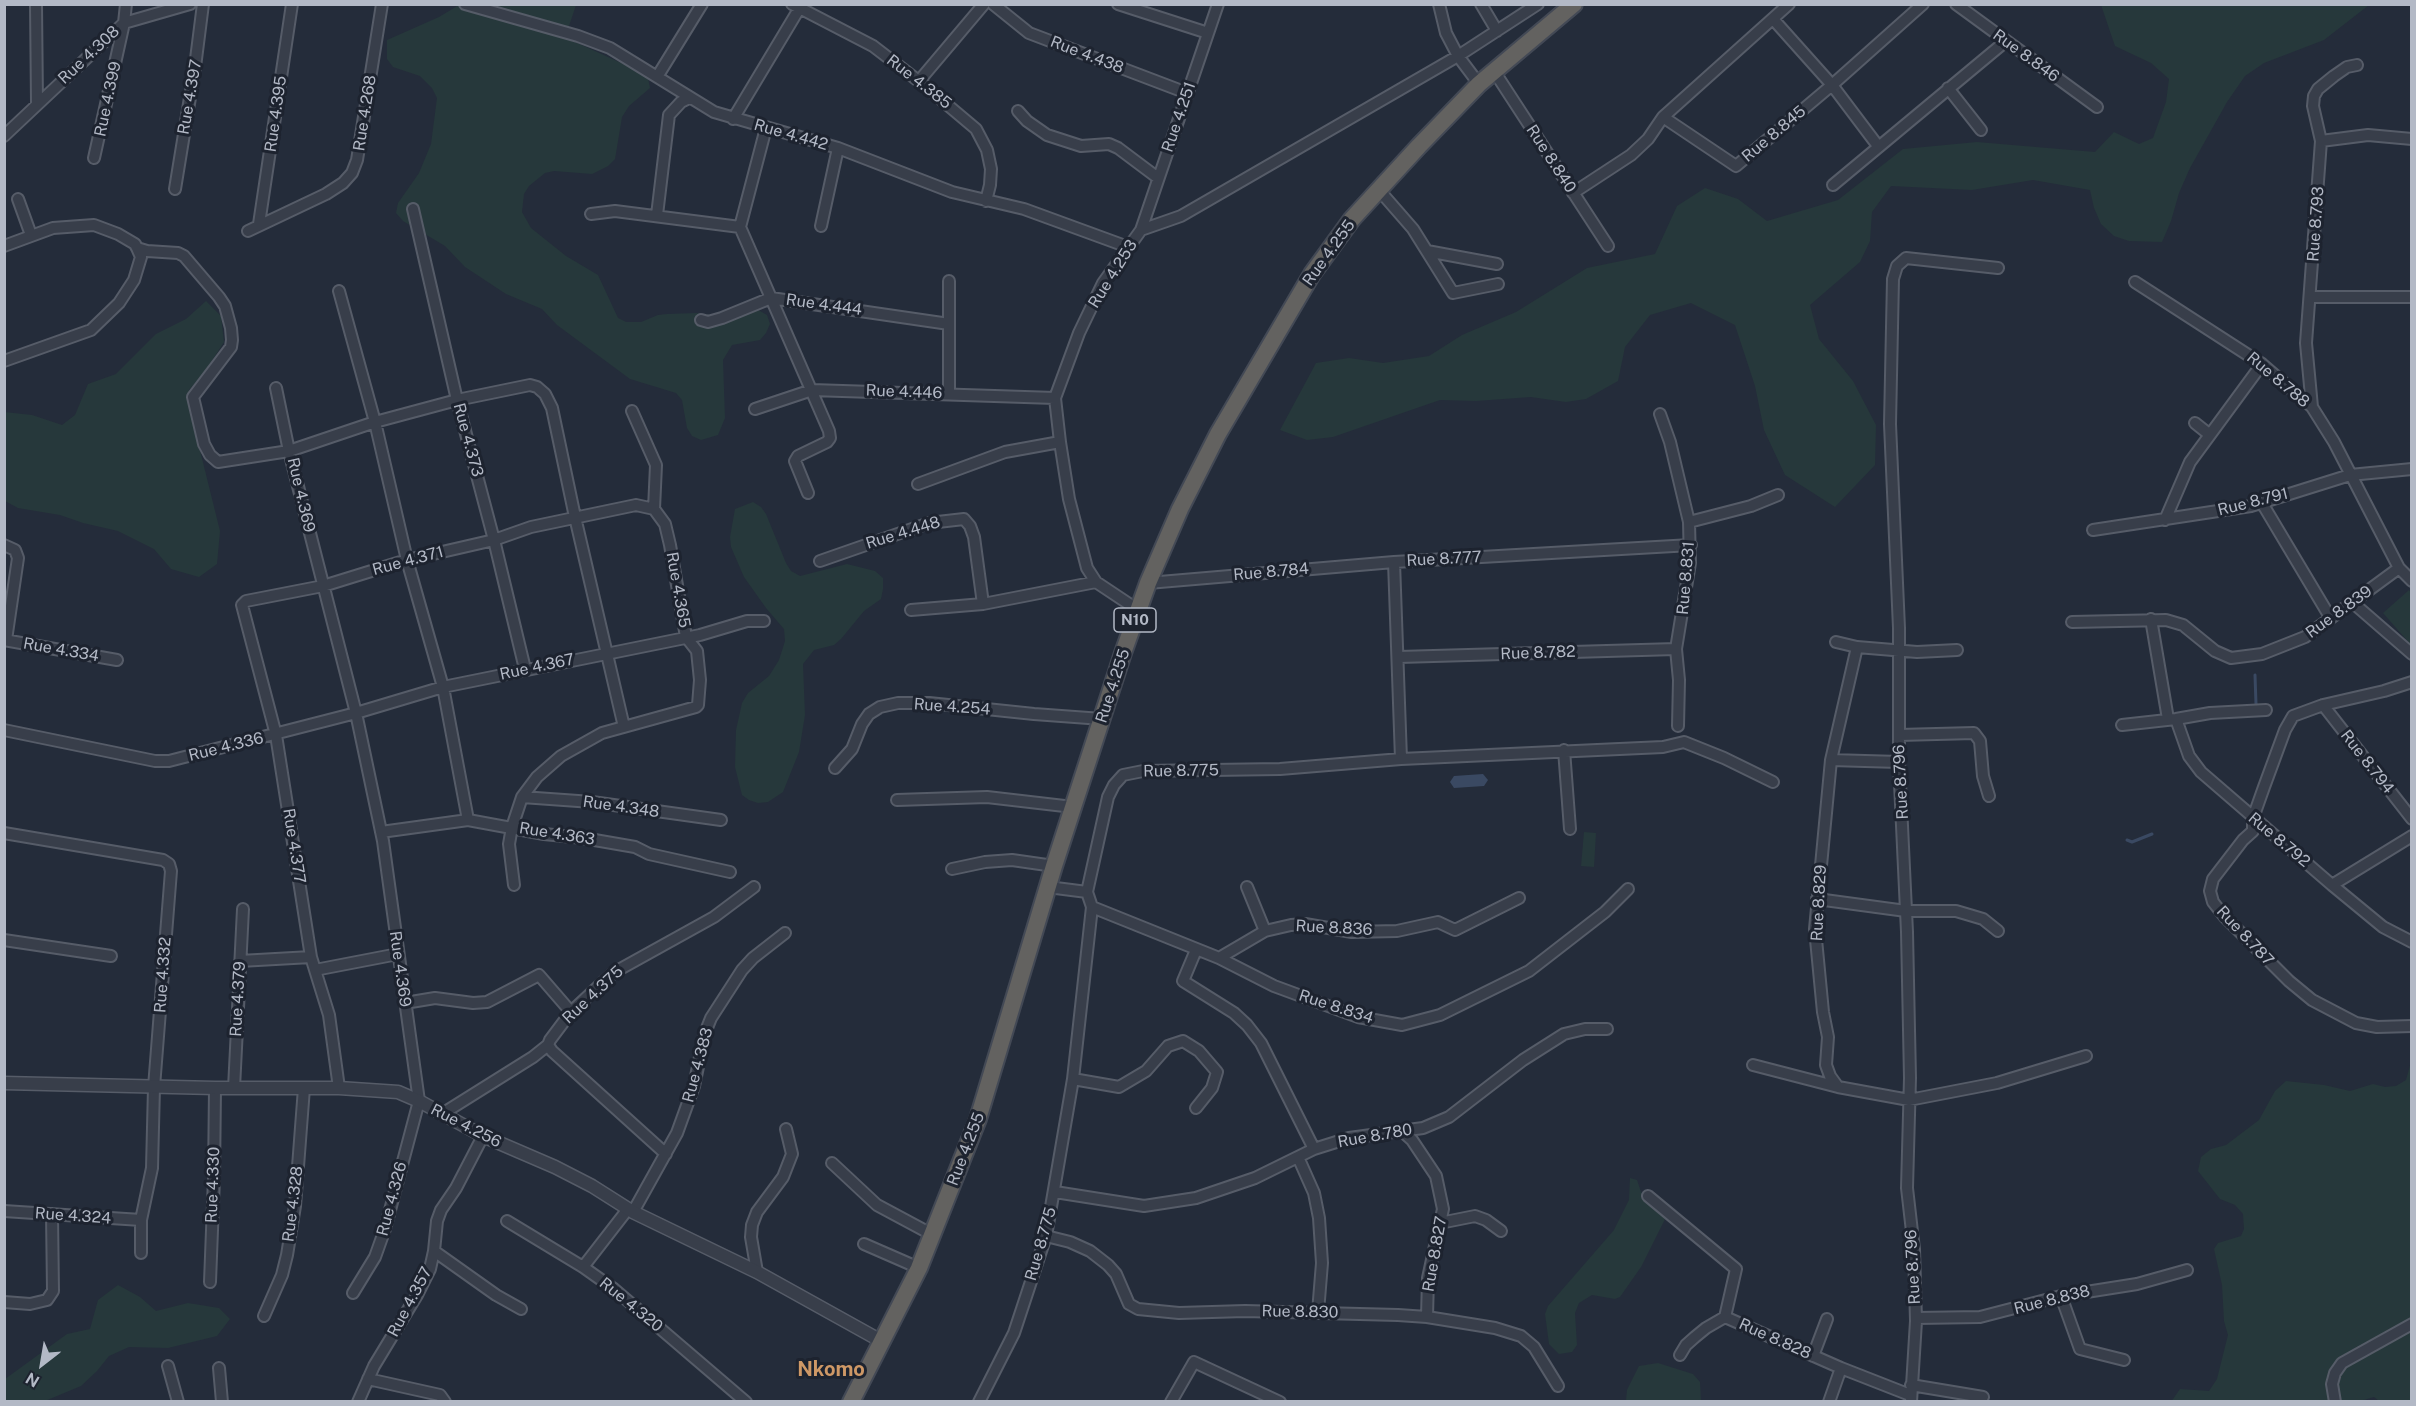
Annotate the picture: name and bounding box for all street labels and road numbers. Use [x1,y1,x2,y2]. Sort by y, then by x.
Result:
street label: Rue 4.308 [54,22,124,88]
street label: Rue 8.846 [1989,26,2063,86]
street label: Rue 4.438 [1048,32,1126,78]
street label: Rue 4.385 [883,51,955,113]
street label: Rue 4.397 [174,58,206,136]
street label: Rue 4.399 [91,60,125,138]
street label: Rue 4.268 [350,74,380,152]
street label: Rue 4.395 [261,75,291,153]
street label: Rue 4.251 [1158,79,1200,155]
street label: Rue 8.845 [1738,102,1810,166]
street label: Rue 4.442 [752,115,830,155]
street label: Rue 8.840 [1522,121,1580,197]
street label: Rue 8.793 [2304,186,2328,262]
street label: Rue 4.255 [1299,216,1359,290]
street label: Rue 4.253 [1085,236,1141,312]
street label: Rue 4.444 [785,290,863,320]
street label: Rue 8.788 [2243,348,2313,412]
street label: Rue 4.446 [865,381,943,403]
street label: Rue 4.373 [449,401,487,479]
street label: Rue 4.369 [283,456,319,534]
street label: Rue 8.791 [2216,484,2290,520]
street label: Rue 4.448 [863,513,943,553]
street label: Rue 8.831 [1673,540,1699,616]
street label: Rue 4.371 [370,542,446,580]
street label: Rue 8.777 [1406,547,1482,571]
street label: Rue 4.365 [662,551,694,629]
street label: Rue 8.784 [1232,559,1310,585]
street label: Rue 8.839 [2302,582,2376,642]
road number: N10 [1114,608,1156,632]
street label: Rue 4.334 [22,634,100,666]
street label: Rue 8.782 [1500,642,1576,664]
street label: Rue 4.255 [1092,646,1134,726]
street label: Rue 4.367 [498,650,576,684]
street label: Rue 4.254 [913,695,991,719]
street label: Rue 8.794 [2336,726,2398,798]
street label: Rue 4.336 [187,728,265,766]
street label: Rue 8.796 [1889,744,1913,820]
street label: Rue 8.775 [1143,761,1219,781]
street label: Rue 4.348 [582,792,660,822]
street label: Rue 4.377 [279,807,309,885]
street label: Rue 8.792 [2244,809,2314,871]
street label: Rue 4.363 [518,819,596,849]
street label: Rue 8.829 [1807,864,1831,942]
street label: Rue 8.787 [2212,902,2278,970]
street label: Rue 8.836 [1295,916,1373,940]
street label: Rue 4.369 [385,930,415,1008]
street label: Rue 4.332 [151,936,175,1014]
street label: Rue 4.379 [226,961,250,1037]
street label: Rue 4.375 [559,962,627,1028]
street label: Rue 8.834 [1296,986,1376,1028]
street label: Rue 4.383 [679,1025,717,1105]
street label: Rue 4.256 [427,1100,505,1152]
street label: Rue 4.255 [943,1110,989,1188]
street label: Rue 8.780 [1336,1120,1414,1152]
street label: Rue 4.330 [202,1147,224,1223]
street label: Rue 4.326 [373,1160,411,1238]
street label: Rue 4.328 [279,1165,307,1243]
street label: Rue 4.324 [34,1204,112,1228]
street label: Rue 8.775 [1021,1205,1061,1283]
street label: Rue 8.827 [1419,1215,1451,1293]
street label: Rue 8.796 [1901,1229,1925,1305]
street label: Rue 4.357 [384,1264,436,1340]
street label: Rue 4.320 [595,1274,667,1336]
street label: Rue 8.838 [2012,1281,2092,1319]
street label: Rue 8.830 [1261,1302,1339,1322]
street label: Rue 8.828 [1736,1315,1814,1363]

